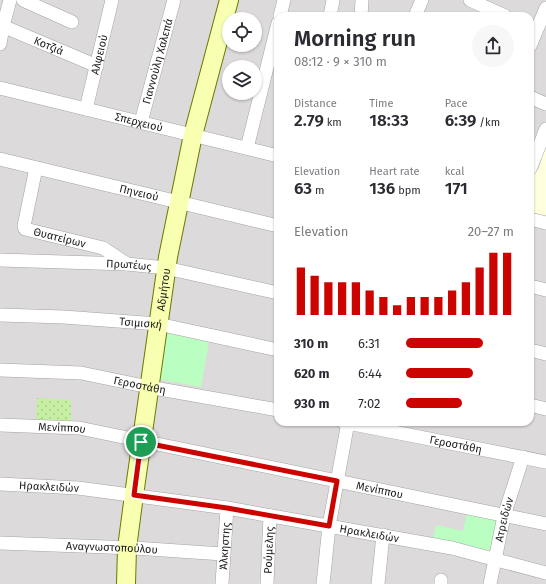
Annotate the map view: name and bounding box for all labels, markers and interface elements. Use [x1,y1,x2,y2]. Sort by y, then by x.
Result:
map controls [222,12,262,100]
button: locate [222,12,262,52]
street label: Γιαννούλη Χαλεπά [140,16,175,105]
text: Morning run [294,25,416,52]
button: share [472,25,514,67]
street label: Αλφειού [88,33,110,76]
street label: Κοτζιά [32,34,66,58]
text: 08:12 · 9 × 310 m [294,54,387,69]
button: layers [222,60,262,100]
text: Distance [294,97,337,110]
text: Time [369,97,394,110]
text: Pace [445,97,467,110]
street label: Σπερχειού [114,110,164,134]
text: 2.79 [294,110,324,131]
text: 18:33 [369,110,409,131]
text: 6:39 [445,110,476,131]
text: km [324,116,342,129]
text: /km [476,116,500,129]
text: Elevation [294,165,340,178]
text: Heart rate [369,165,419,178]
text: kcal [445,165,464,178]
text: 63 [294,178,312,199]
text: 136 [369,178,395,199]
text: 171 [445,178,468,199]
street label: Πηνειού [118,182,160,204]
text: m [312,184,324,197]
text: bpm [395,184,421,197]
text: Elevation [294,224,348,239]
text: 20–27 m [468,224,514,239]
street label: Θυατείρων [32,225,88,250]
street label: Πρωτέως [106,257,152,273]
street label: Αδμήτου [154,267,173,312]
street label: Τσιμισκή [119,315,164,331]
text: 310 m [294,336,328,351]
text: 6:31 [358,336,380,351]
text: 620 m [294,366,330,381]
text: 6:44 [358,366,382,381]
street label: Γεροστάθη [112,373,167,396]
text: 930 m [294,396,329,411]
text: 7:02 [358,396,380,411]
street label: Μενίππου [38,420,87,436]
pin [124,425,158,459]
icon: arrive [130,431,152,453]
street label: Γεροστάθη [429,433,483,456]
street label: Ηρακλειδών [19,478,80,495]
street label: Μενίππου [355,479,404,501]
street label: Ατρειδών [492,495,516,543]
street label: Άλκηστης [216,522,233,570]
street label: Ηρακλειδών [339,522,401,545]
street label: Ρούμελης [261,526,276,574]
street label: Αναγνωστοπούλου [66,539,158,556]

